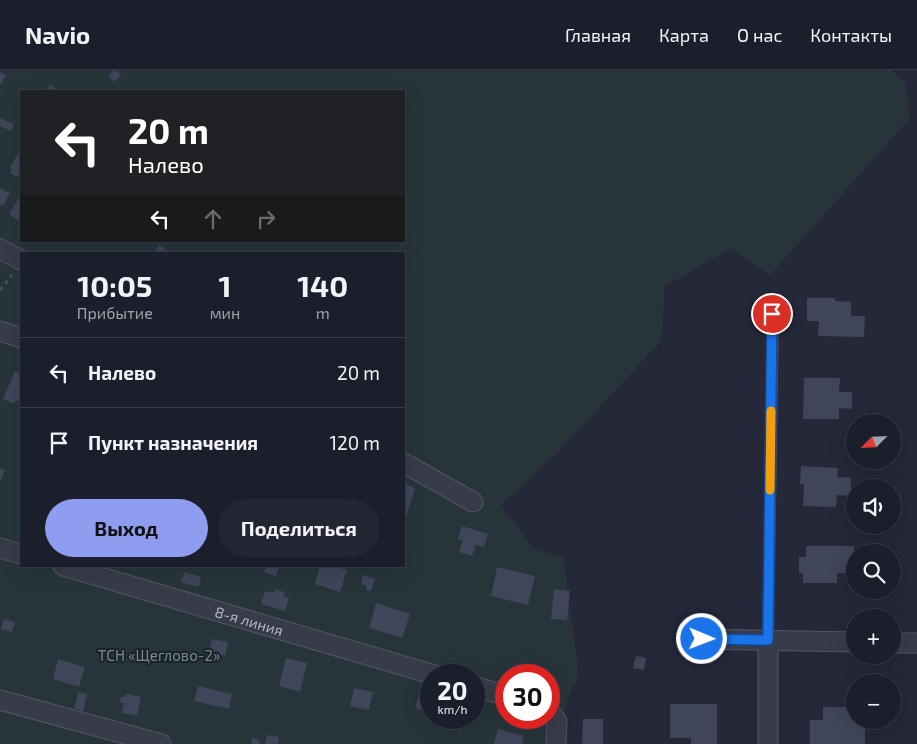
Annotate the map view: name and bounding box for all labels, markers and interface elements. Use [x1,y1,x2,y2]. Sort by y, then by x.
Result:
text: Navio [25,20,90,49]
text: Главная [565,24,631,46]
text: Карта [659,24,709,46]
text: О нас [737,24,782,46]
text: Контакты [810,24,892,46]
text: 20 m [128,109,209,151]
icon: left [45,110,110,175]
text: Налево [128,151,204,177]
icon: left [146,205,174,233]
icon: ahead [199,205,227,233]
icon: right [252,205,280,233]
text: 10:05 [77,267,152,303]
text: 1 [219,267,231,303]
text: 140 [297,267,348,303]
pin [751,293,793,335]
icon: arrive [758,300,786,328]
text: Прибытие [77,303,153,322]
text: мин [210,303,240,322]
text: m [316,303,330,322]
icon: left [45,359,73,387]
text: Налево [88,361,156,384]
text: 20 m [337,361,380,384]
north arrow [846,414,901,469]
map controls [846,414,901,729]
icon: arrive [45,429,73,457]
text: Пункт назначения [88,431,258,454]
text: 120 m [329,431,380,454]
button: sound [846,479,901,534]
button: Выход [45,499,208,557]
button: Поделиться [218,499,380,557]
button: search [846,544,901,599]
street label: 8-я линия [213,602,285,639]
button: + [846,609,901,664]
position arrow [675,612,727,664]
park label: ТСН «Щеглово-2» [98,646,220,664]
speed limit sign: 30 [495,664,560,729]
button: − [846,674,901,729]
text: 20 [437,675,468,705]
text: km/h [438,702,467,716]

